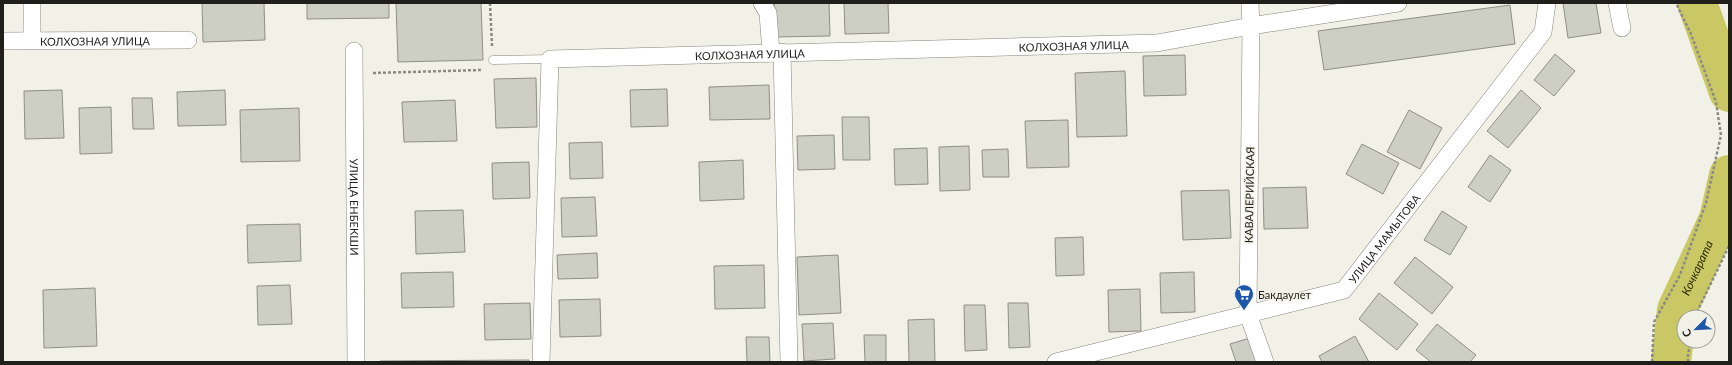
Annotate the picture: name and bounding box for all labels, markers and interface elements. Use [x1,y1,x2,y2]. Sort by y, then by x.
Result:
street label: КОЛХОЗНАЯ УЛИЦА [40,34,151,47]
street label: КОЛХОЗНАЯ УЛИЦА [1018,37,1129,53]
street label: КОЛХОЗНАЯ УЛИЦА [695,46,806,62]
street label: КАВАЛЕРИЙСКАЯ [1242,147,1256,243]
street label: УЛИЦА ЕНБЕКШИ [348,158,362,256]
street label: УЛИЦА МАМЫТОВА [1345,191,1422,285]
water label: Кочкарата [1677,238,1716,297]
supermarket icon: Бакдаулет [1233,283,1255,311]
place label: Бакдаулет [1258,288,1311,301]
north arrow [1676,309,1716,349]
text: С [1679,327,1694,339]

